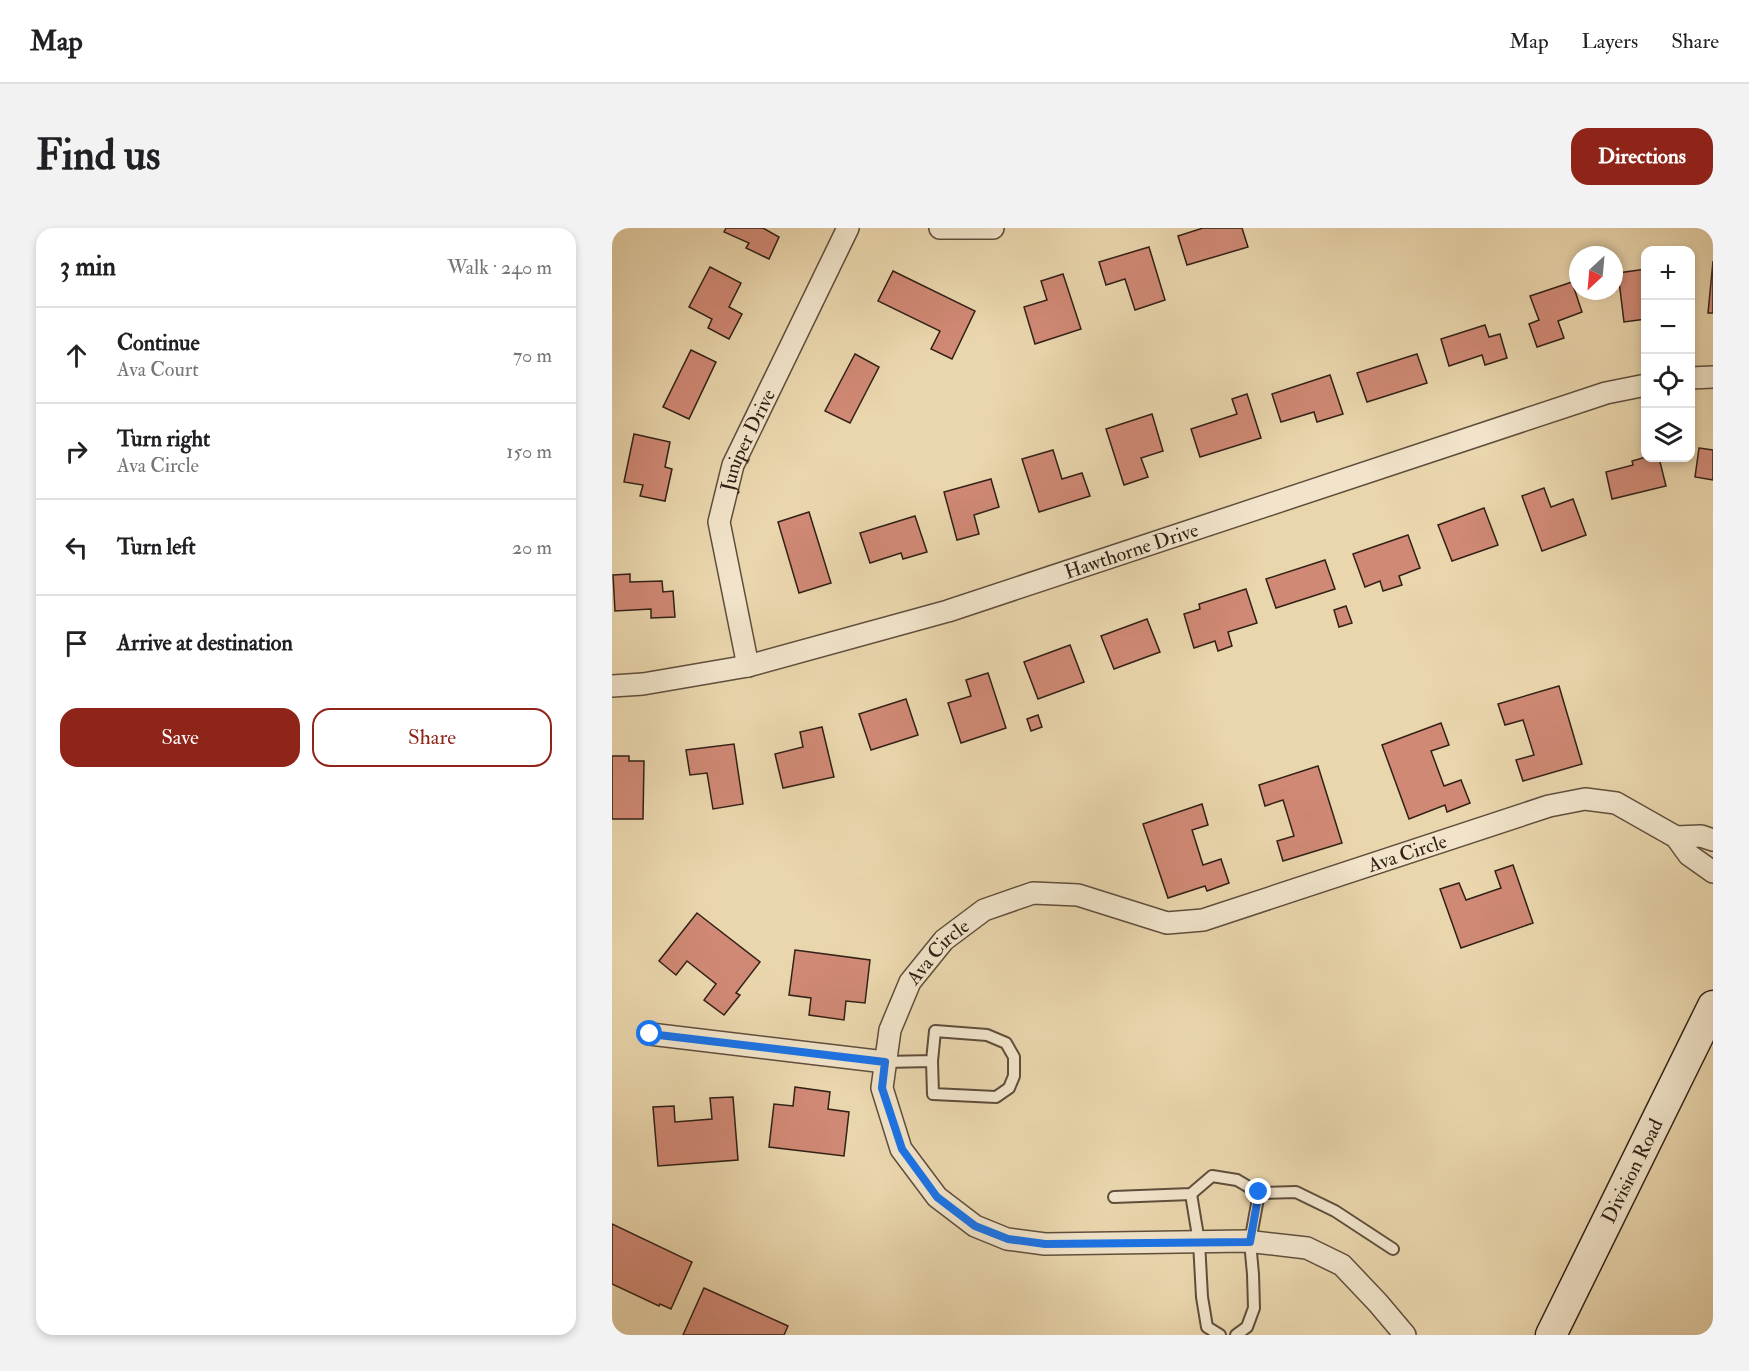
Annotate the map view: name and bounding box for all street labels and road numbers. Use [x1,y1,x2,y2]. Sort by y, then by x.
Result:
street label: Juniper Drive [715,385,781,495]
street label: Hawthorne Drive [1061,517,1202,585]
street label: Ava Circle [1364,829,1450,878]
street label: Ava Circle [900,913,974,991]
street label: Division Road [1596,1114,1669,1228]

